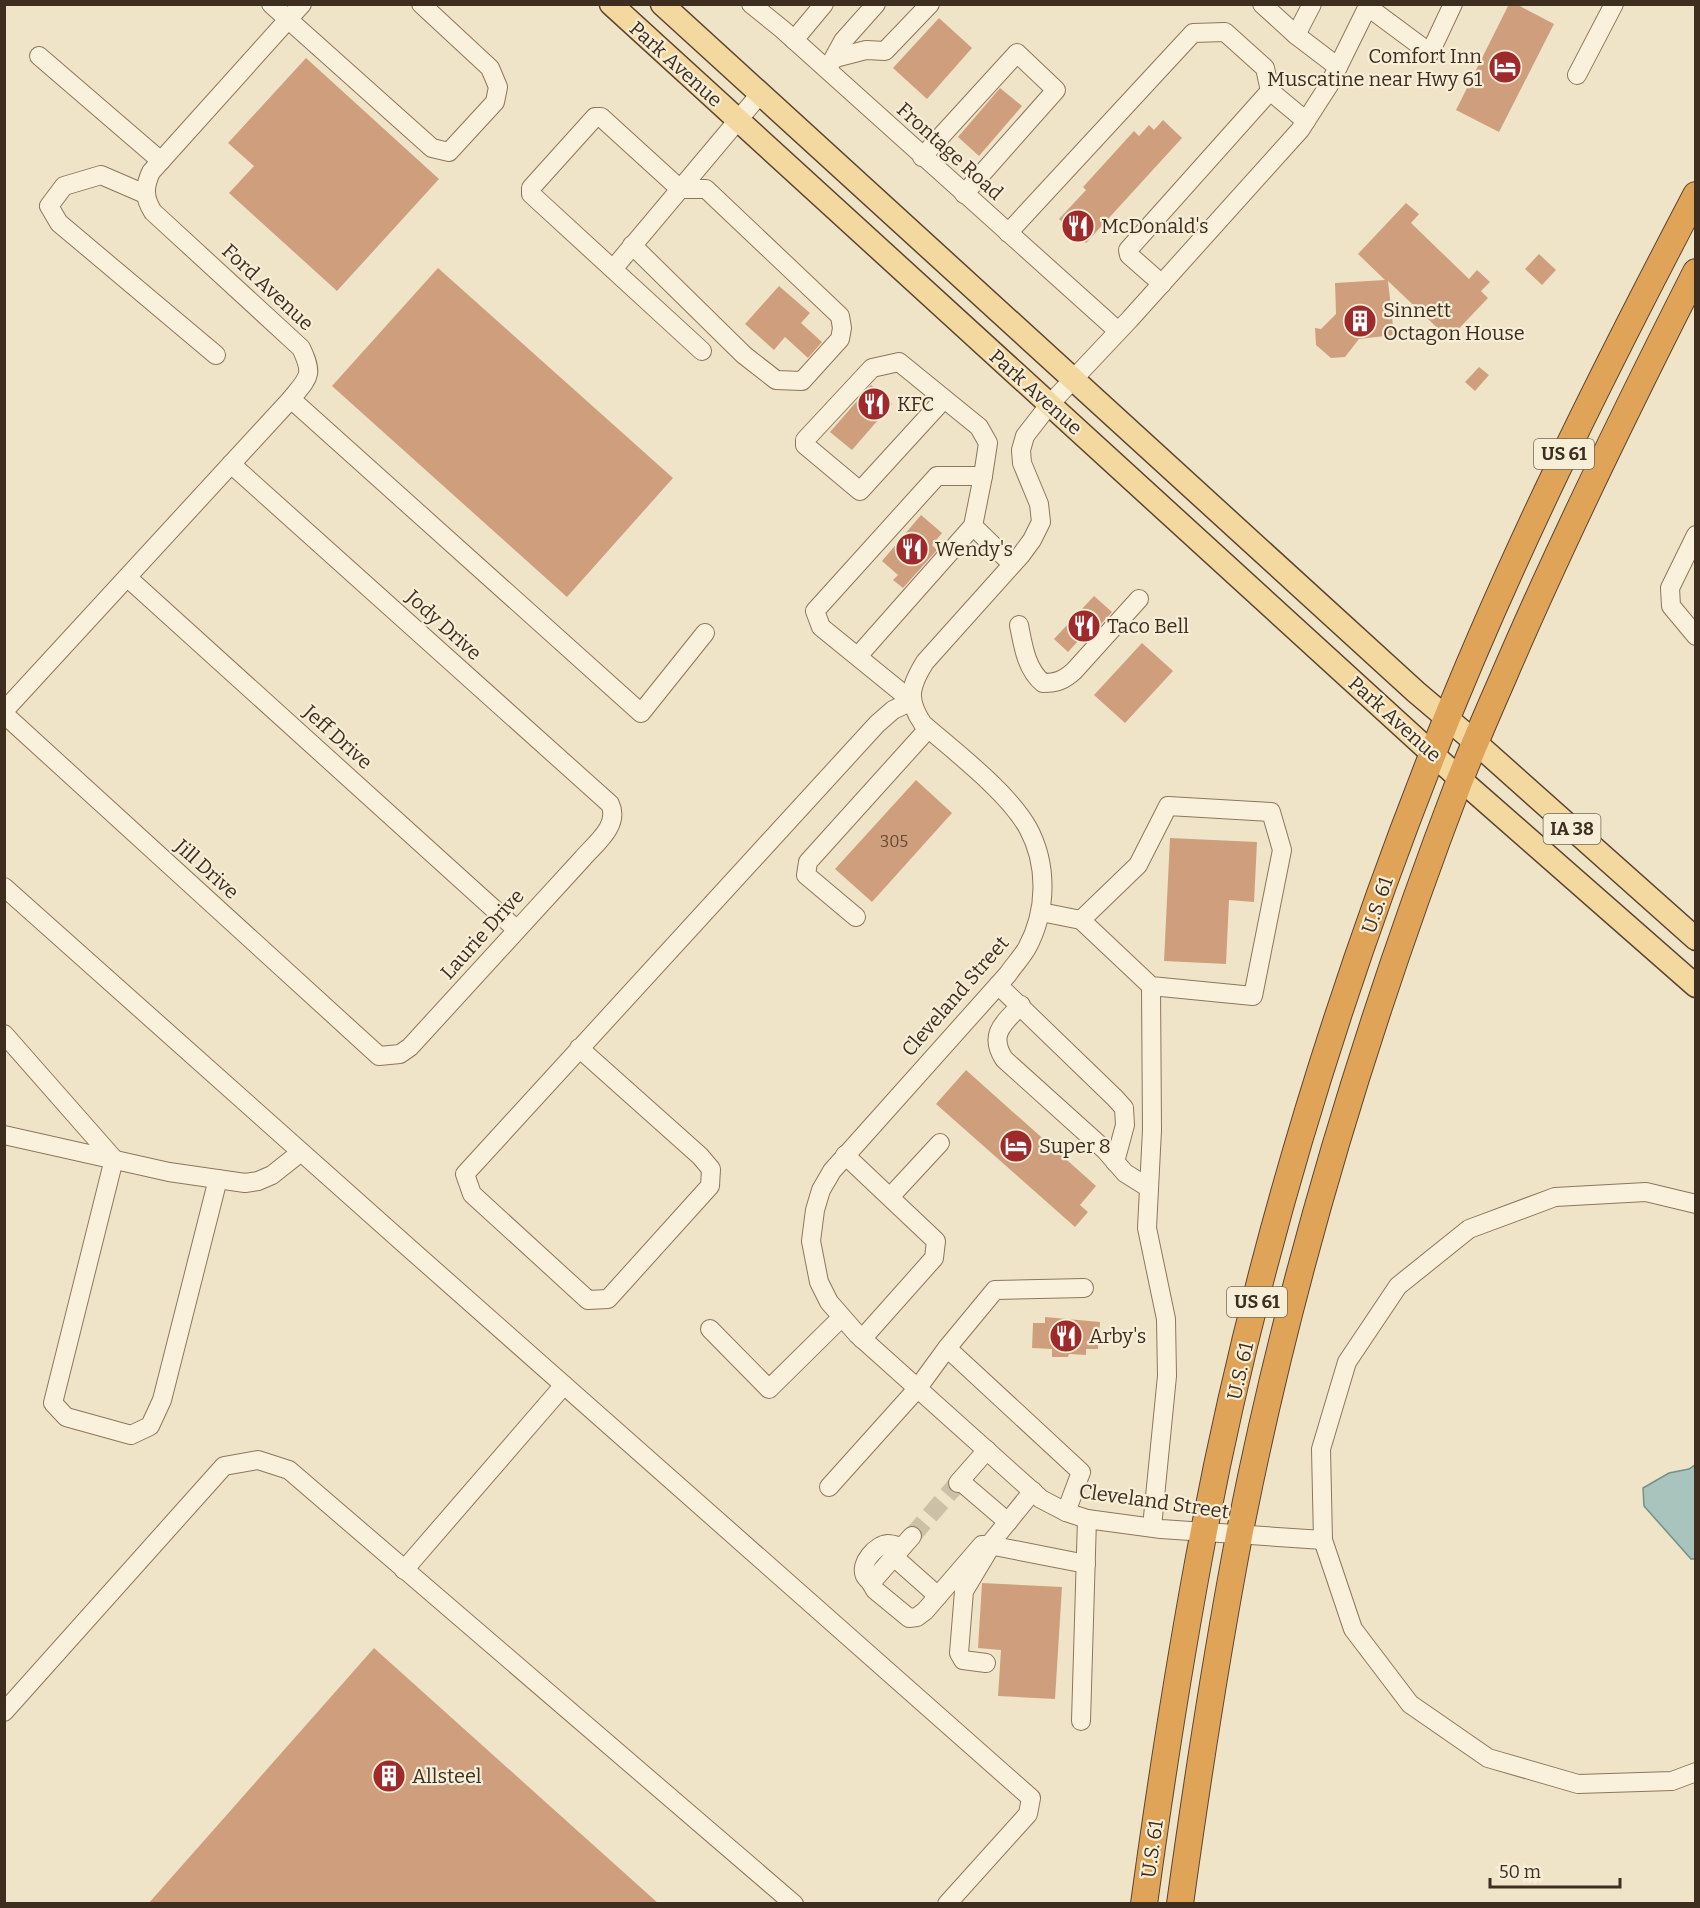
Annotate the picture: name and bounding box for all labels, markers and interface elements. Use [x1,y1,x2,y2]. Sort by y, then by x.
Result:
street label: Park Avenue [625,16,727,112]
place label: Comfort Inn Muscatine near Hwy 61 [1267,44,1482,91]
hotel icon: Comfort Inn Muscatine near Hwy 61 [1487,49,1523,85]
street label: Frontage Road [892,97,1008,205]
restaurant icon: McDonald's [1060,208,1096,244]
place label: McDonald's [1101,214,1208,238]
street label: Ford Avenue [217,239,319,335]
place label: Sinnett Octagon House [1383,298,1525,345]
building icon: Sinnett Octagon House [1342,303,1378,339]
street label: Park Avenue [985,344,1087,440]
restaurant icon: KFC [856,386,892,422]
place label: KFC [897,392,934,416]
road number: US 61 [1534,439,1594,469]
restaurant icon: Wendy's [894,531,930,567]
place label: Wendy's [935,537,1013,561]
street label: Jody Drive [401,584,487,665]
restaurant icon: Taco Bell [1066,608,1102,644]
place label: Taco Bell [1107,614,1189,638]
street label: Park Avenue [1344,671,1446,767]
street label: Jeff Drive [298,699,377,774]
road number: IA 38 [1544,814,1600,844]
house number: 305 [880,832,908,851]
street label: Jill Drive [169,834,244,904]
street label: U.S. 61 [1356,874,1398,936]
street label: Laurie Drive [435,884,529,984]
street label: Cleveland Street [896,931,1014,1061]
hotel icon: Super 8 [998,1128,1034,1164]
place label: Super 8 [1039,1134,1111,1158]
road number: US 61 [1227,1287,1287,1317]
restaurant icon: Arby's [1048,1318,1084,1354]
place label: Arby's [1089,1324,1146,1348]
street label: U.S. 61 [1222,1340,1258,1402]
street label: Cleveland Street [1077,1479,1231,1523]
building icon: Allsteel [371,1758,407,1794]
place label: Allsteel [412,1764,482,1788]
street label: U.S. 61 [1136,1818,1168,1880]
scale bar [1490,1851,1620,1889]
text: 50 m [1499,1861,1541,1883]

